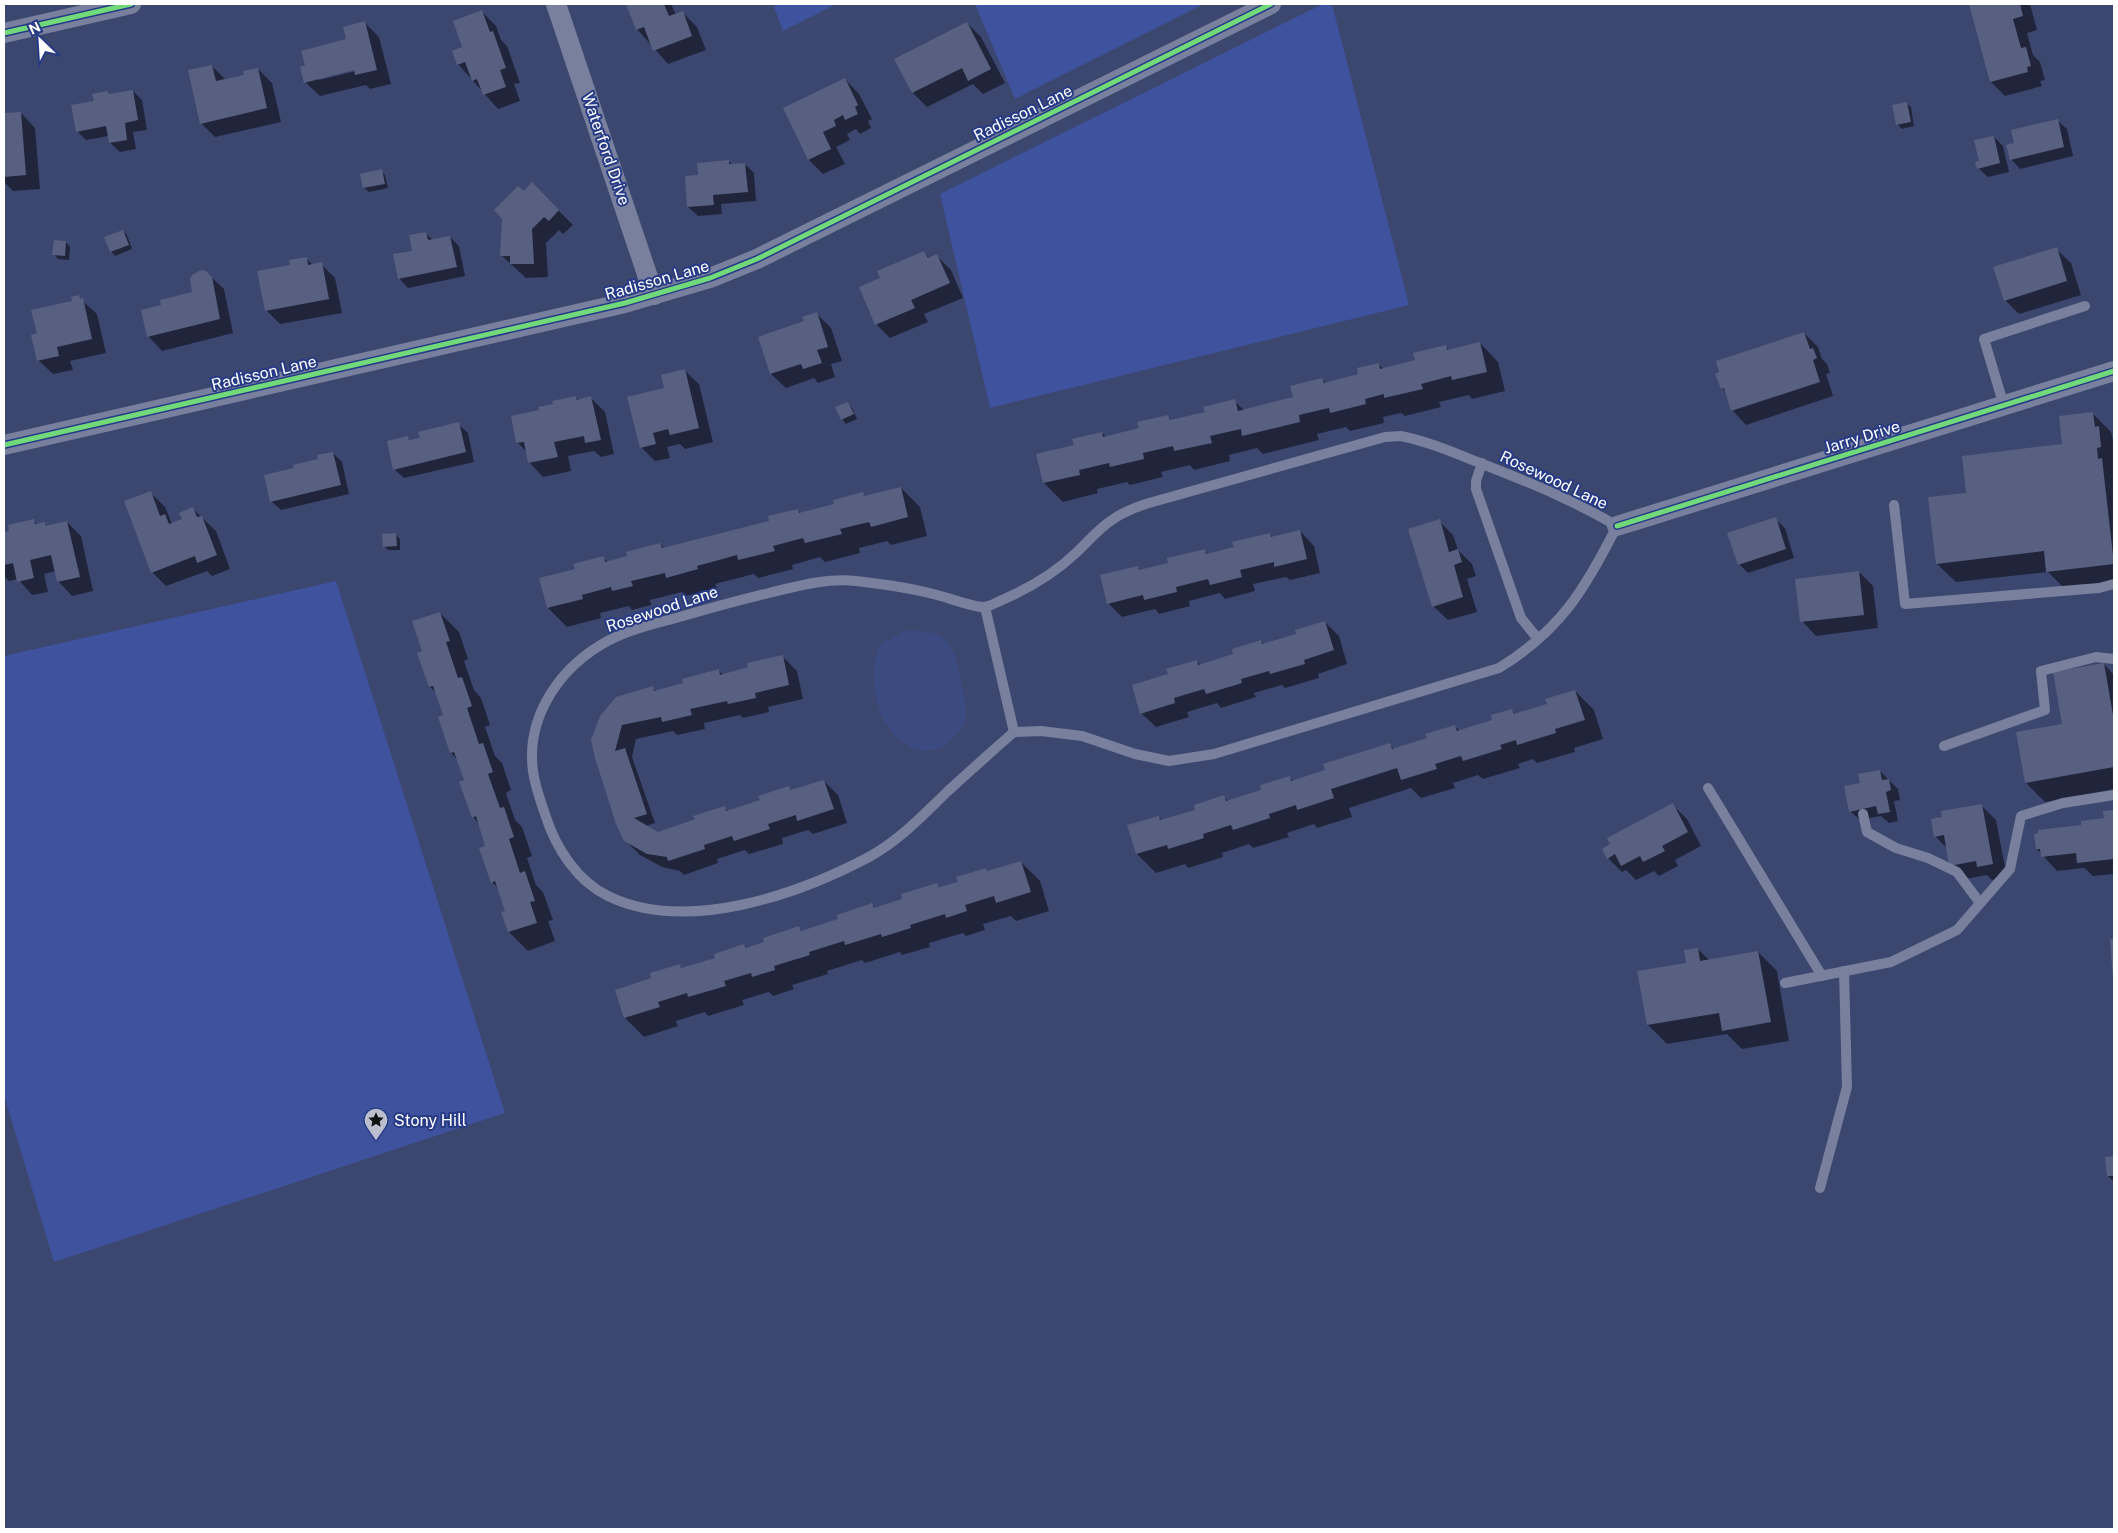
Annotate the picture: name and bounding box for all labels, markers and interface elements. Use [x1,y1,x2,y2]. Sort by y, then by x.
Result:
north arrow [15,15,65,65]
text: N [26,19,43,38]
street label: Radisson Lane [970,81,1076,145]
street label: Waterford Drive [578,90,634,208]
street label: Radisson Lane [603,256,711,304]
street label: Radisson Lane [209,352,319,394]
street label: Jarry Drive [1822,416,1902,458]
street label: Rosewood Lane [1497,447,1611,513]
street label: Rosewood Lane [604,582,720,636]
place icon: Stony Hill [363,1107,389,1141]
place label: Stony Hill [394,1111,467,1130]

